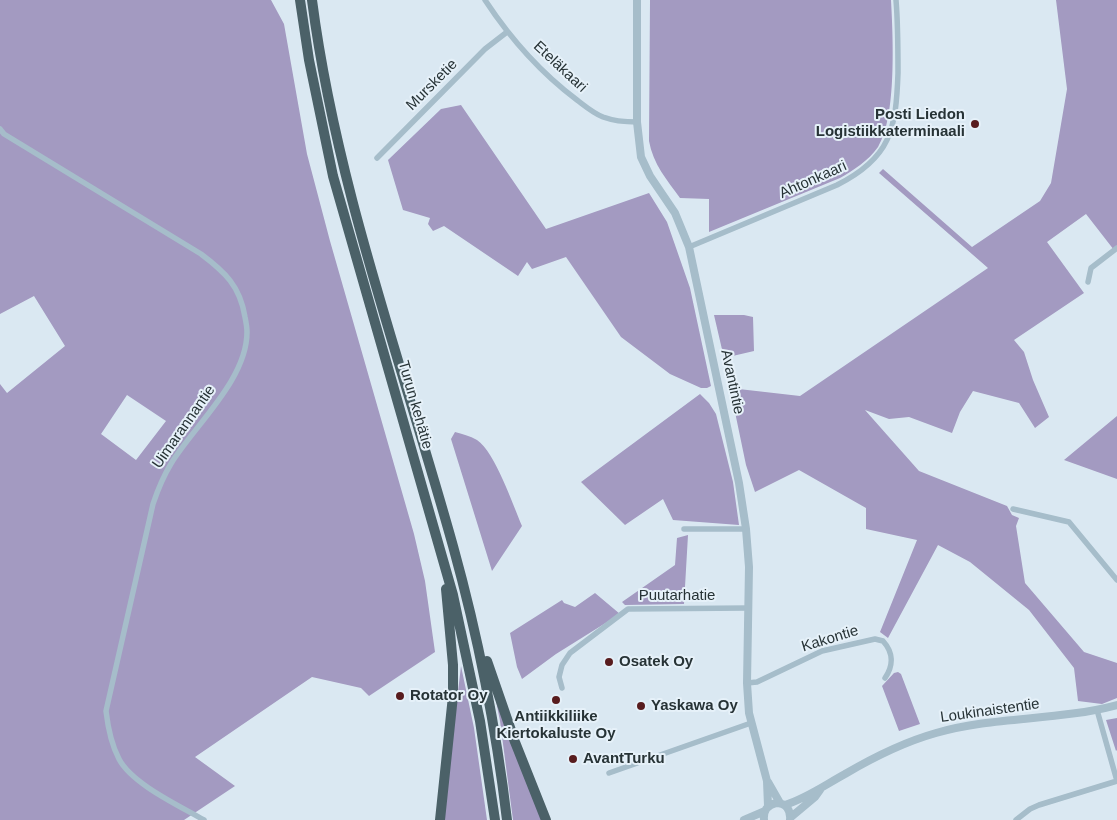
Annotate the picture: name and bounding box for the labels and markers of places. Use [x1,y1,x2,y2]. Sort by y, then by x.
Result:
place label: Posti Liedon Logistiikkaterminaali [816,106,965,141]
marker: Posti Liedon Logistiikkaterminaali [969,118,981,130]
place label: Osatek Oy [619,653,693,671]
marker: Osatek Oy [603,656,615,668]
place label: Rotator Oy [410,687,488,705]
marker: Rotator Oy [394,690,406,702]
marker: Antiikkiliike Kiertokaluste Oy [550,694,562,706]
place label: Yaskawa Oy [651,697,738,715]
marker: Yaskawa Oy [635,700,647,712]
place label: Antiikkiliike Kiertokaluste Oy [496,708,616,743]
place label: AvantTurku [583,750,665,768]
marker: AvantTurku [567,753,579,765]

